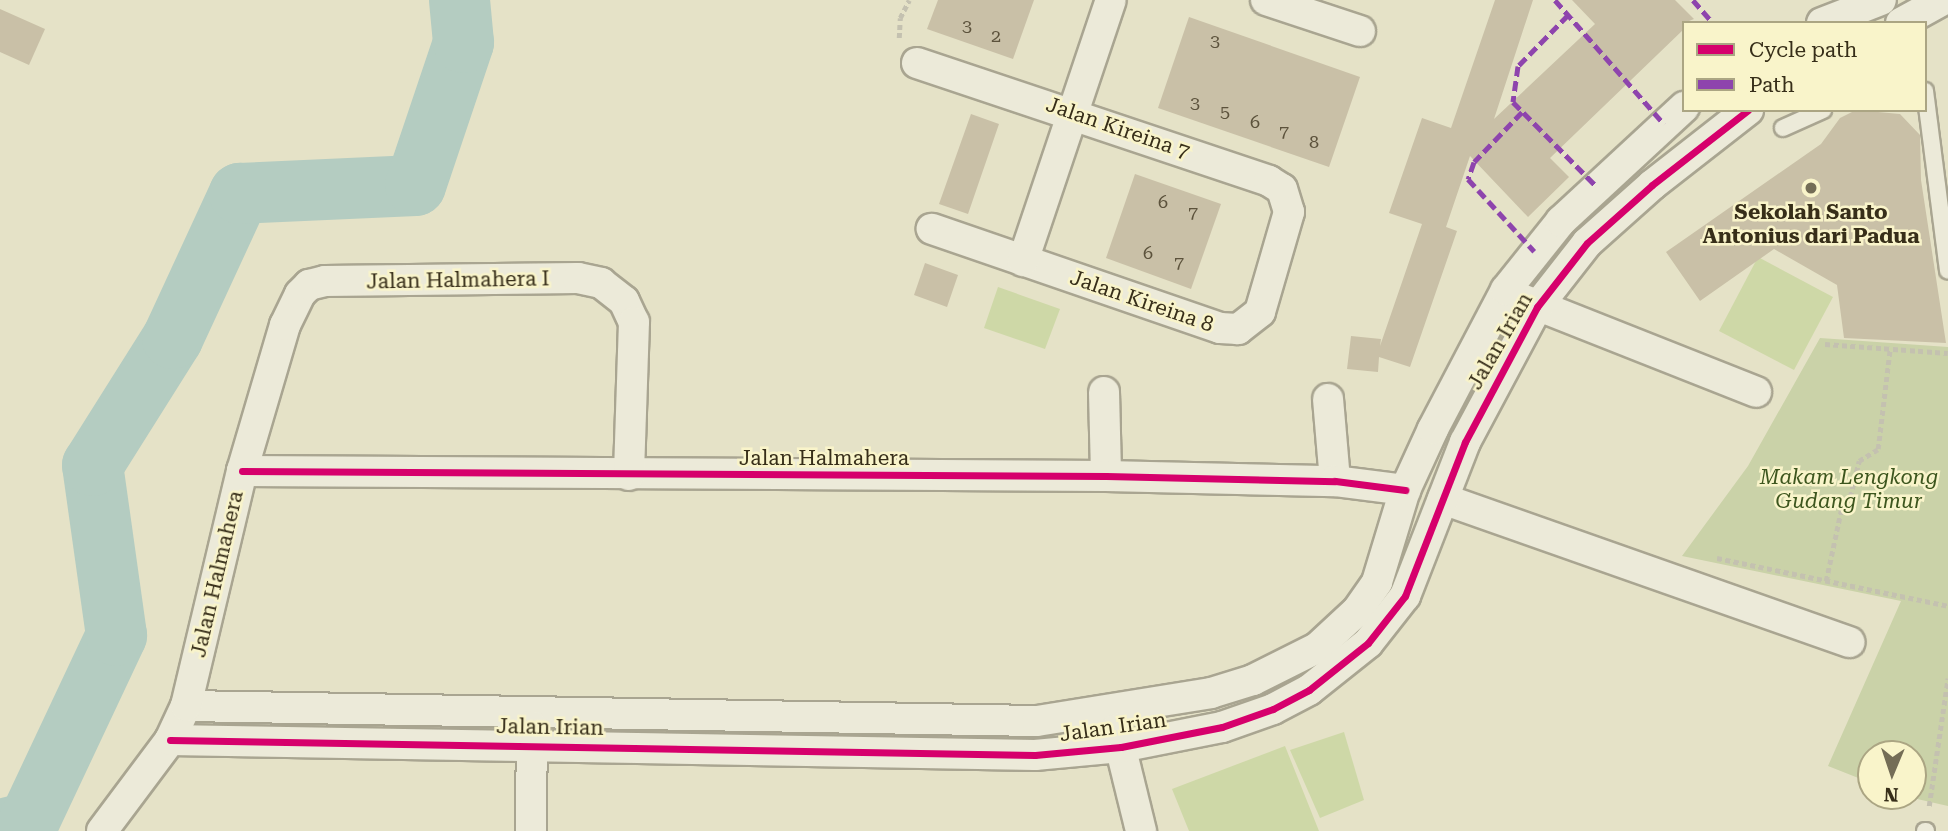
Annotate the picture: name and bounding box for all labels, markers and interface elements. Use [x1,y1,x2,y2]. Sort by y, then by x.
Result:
house number: 3 [962,15,972,37]
legend [1682,21,1927,112]
house number: 2 [991,25,1001,47]
house number: 3 [1210,30,1220,52]
text: Cycle path [1749,38,1857,62]
text: Path [1749,73,1795,97]
street label: Jalan Kireina 7 [1043,92,1193,164]
house number: 3 [1190,92,1200,114]
house number: 5 [1220,101,1230,123]
house number: 6 [1250,111,1260,133]
house number: 7 [1279,121,1289,143]
house number: 8 [1309,131,1319,153]
marker: Sekolah Santo Antonius dari Padua [1803,180,1819,196]
house number: 6 [1158,191,1168,213]
place label: Sekolah Santo Antonius dari Padua [1703,199,1919,249]
house number: 7 [1188,202,1198,224]
house number: 6 [1143,242,1153,264]
house number: 7 [1174,252,1184,274]
street label: Jalan Kireina 8 [1067,265,1217,337]
street label: Jalan Halmahera I [366,266,550,294]
street label: Jalan Irian [1462,288,1538,394]
street label: Jalan Halmahera [739,445,909,471]
park label: Makam Lengkong Gudang Timur [1760,464,1938,514]
street label: Jalan Halmahera [186,488,248,660]
street label: Jalan Irian [1058,707,1168,747]
street label: Jalan Irian [496,713,604,741]
north arrow [1857,740,1927,810]
text: N [1884,783,1899,806]

